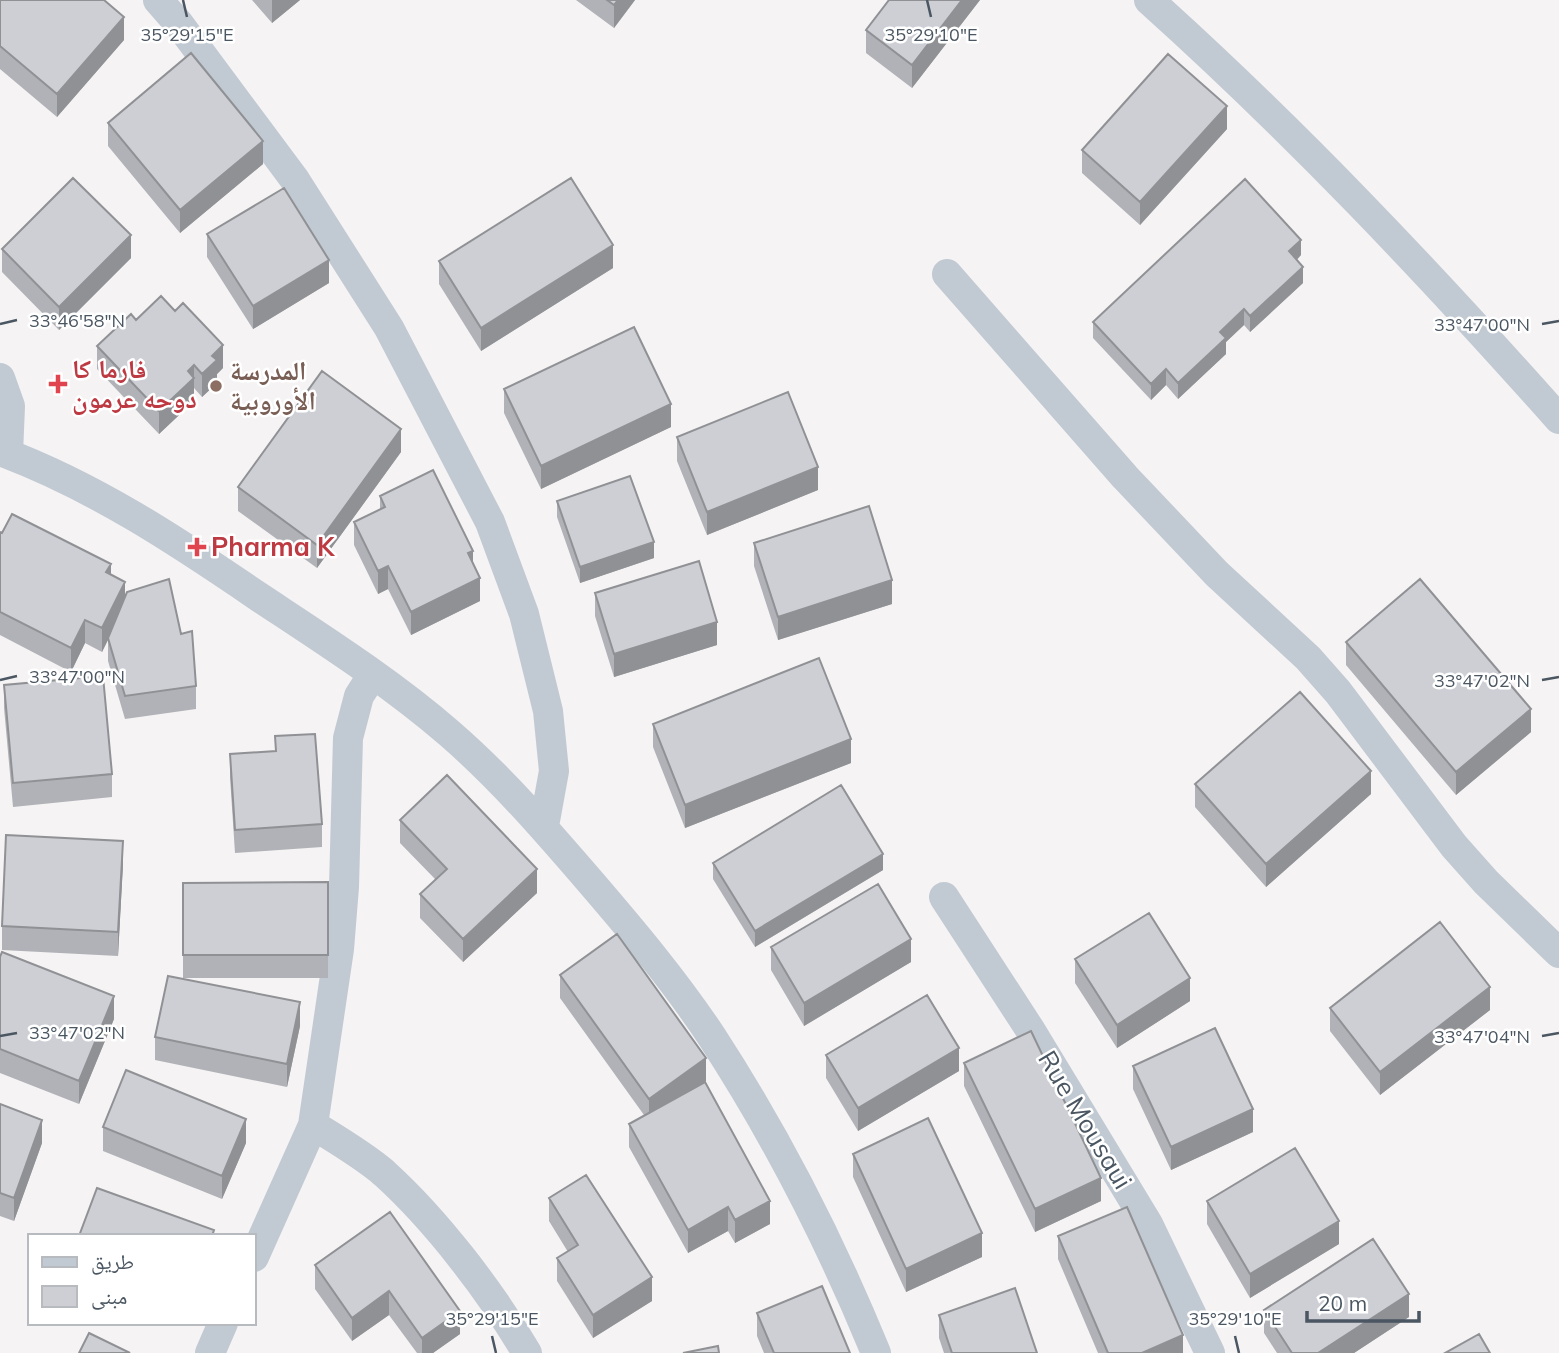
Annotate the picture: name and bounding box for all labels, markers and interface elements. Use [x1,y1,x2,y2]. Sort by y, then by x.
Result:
text: 35°29'15"E [140,23,234,46]
text: 35°29'10"E [884,23,978,46]
text: 33°46'58"N [29,309,125,332]
text: 33°47'00"N [1434,313,1530,336]
place label: فارما كا دوحه عرمون [72,352,197,415]
place label: المدرسة الأوروبية [230,354,316,417]
marker: فارما كا دوحه عرمون [50,376,66,392]
marker: المدرسة الأوروبية [208,378,224,394]
place label: Pharma K [211,530,336,563]
marker: Pharma K [189,539,205,555]
text: 33°47'00"N [29,665,125,688]
text: 33°47'02"N [1434,669,1530,692]
text: 33°47'02"N [29,1021,125,1044]
text: 33°47'04"N [1434,1025,1530,1048]
street label: Rue Mousaui [1031,1044,1140,1195]
legend [28,1234,256,1325]
text: طريق [91,1248,134,1275]
scale bar [1307,1280,1419,1324]
text: مبنى [91,1283,127,1310]
text: 20 m [1318,1290,1367,1316]
text: 35°29'15"E [445,1307,539,1330]
text: 35°29'10"E [1188,1307,1282,1330]

